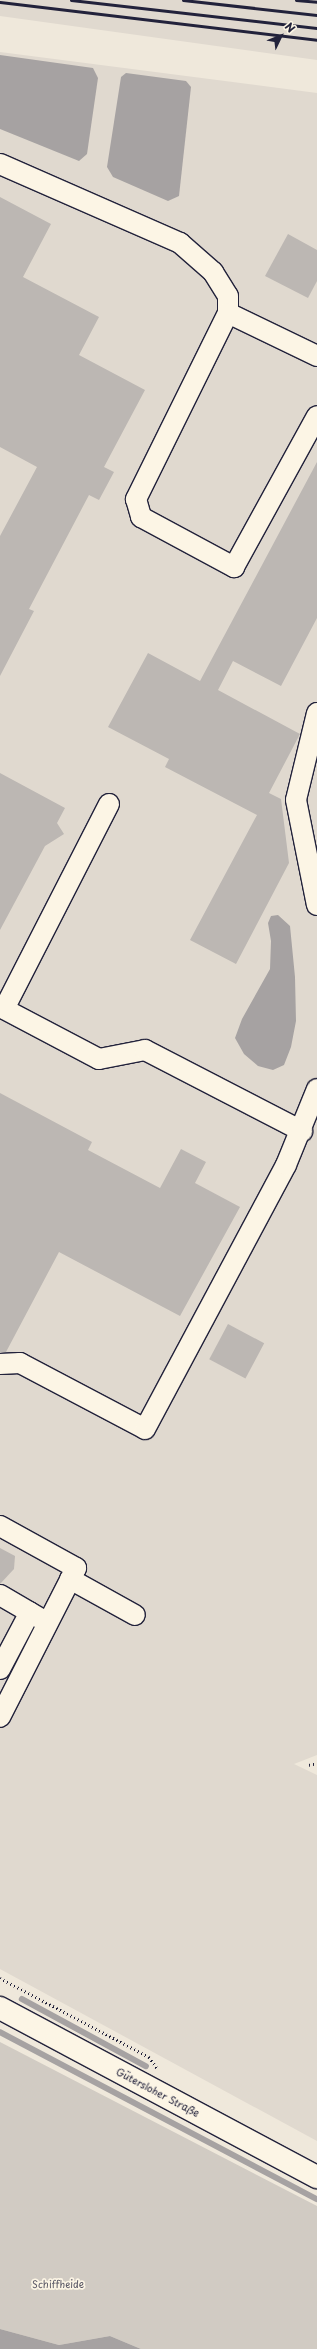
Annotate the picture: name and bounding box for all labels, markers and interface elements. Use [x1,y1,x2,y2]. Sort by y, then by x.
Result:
north arrow [261,16,301,56]
text: N [281,18,299,36]
street label: Gütersloher Straße [114,2065,202,2119]
park label: Schiffheide [32,2278,84,2290]

